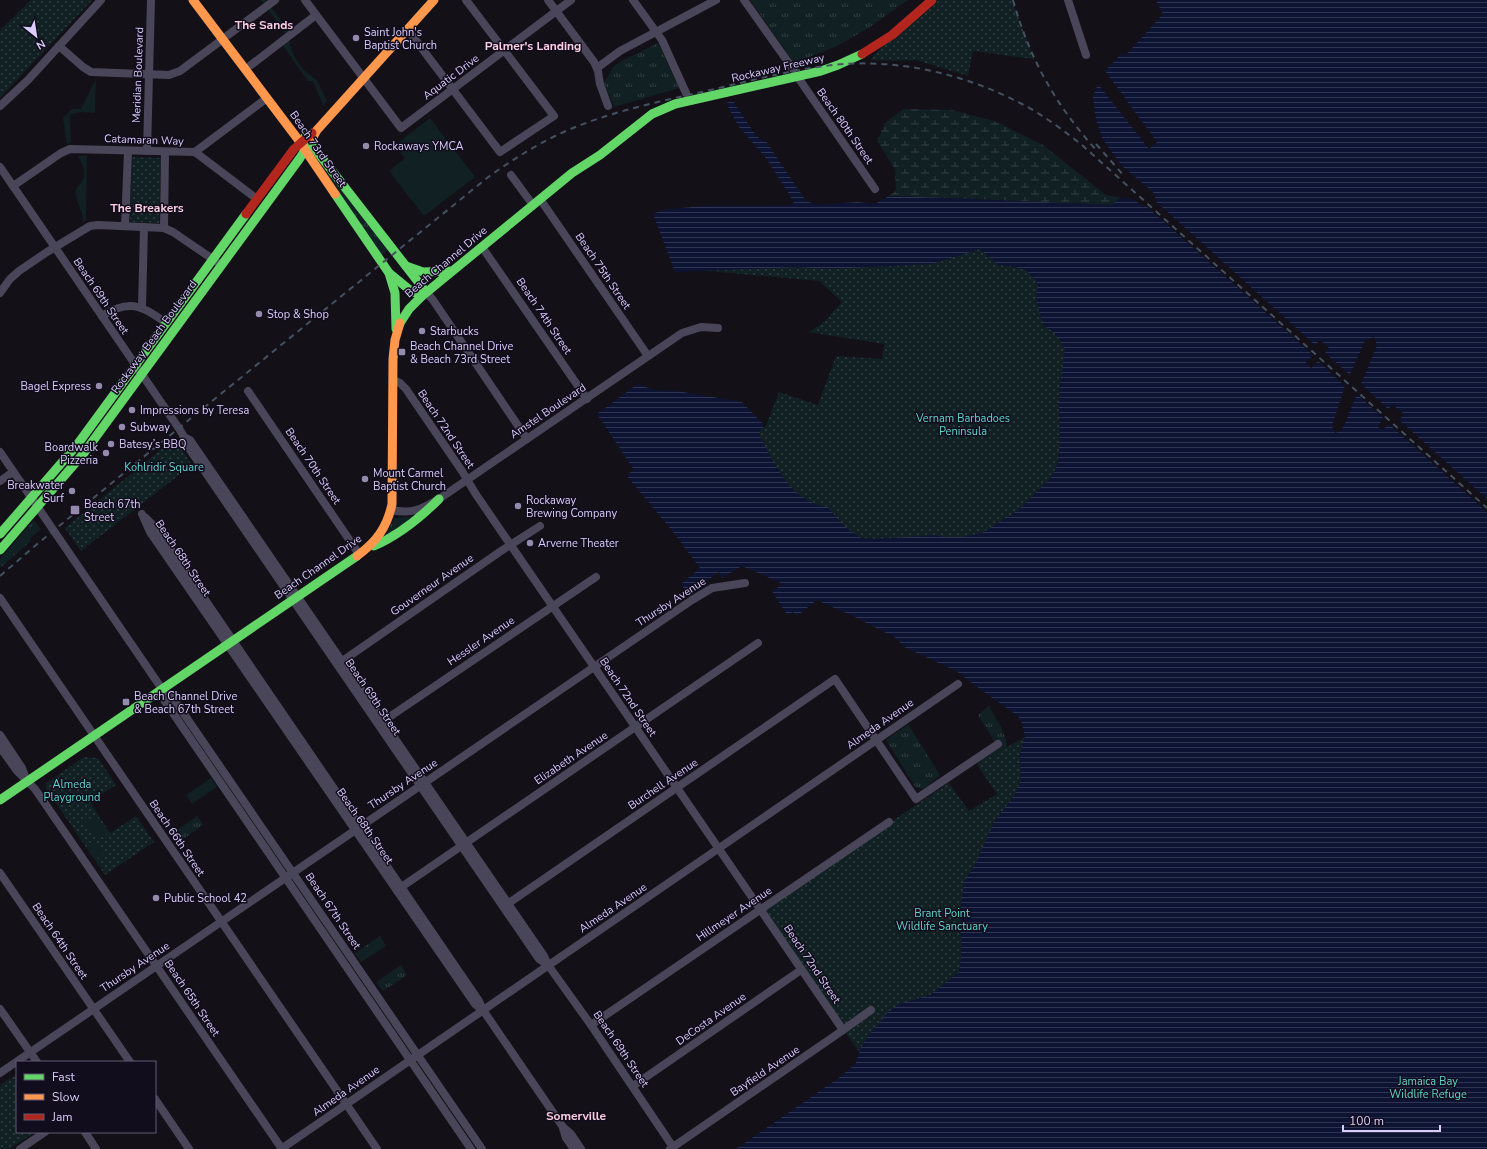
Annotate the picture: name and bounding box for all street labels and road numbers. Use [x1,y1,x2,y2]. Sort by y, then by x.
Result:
street label: Meridian Boulevard [129,27,147,123]
street label: Rockaway Freeway [730,50,826,86]
street label: Aquatic Drive [420,51,482,103]
street label: Beach 80th Street [813,85,877,167]
street label: Beach 73rd Street [286,108,350,190]
street label: Catamaran Way [104,131,184,149]
street label: Beach Channel Drive [402,223,490,301]
street label: Beach 75th Street [572,230,634,312]
street label: Beach 69th Street [70,255,132,337]
street label: Beach 74th Street [513,275,575,357]
street label: Rockaway Beach Boulevard [108,277,200,397]
street label: Amstel Boulevard [507,380,589,442]
street label: Beach 72nd Street [414,387,478,471]
street label: Beach 70th Street [282,425,344,507]
street label: Beach 68th Street [152,517,214,599]
street label: Beach Channel Drive [271,531,365,603]
street label: Gouverneur Avenue [388,551,477,619]
street label: Thursby Avenue [633,574,709,630]
street label: Hessler Avenue [444,613,518,669]
street label: Beach 72nd Street [596,655,660,739]
street label: Beach 69th Street [342,656,404,738]
street label: Almeda Avenue [843,695,917,753]
street label: Elizabeth Avenue [531,728,611,788]
street label: Thursby Avenue [365,755,441,813]
street label: Burchell Avenue [625,755,701,813]
street label: Beach 68th Street [333,785,397,867]
street label: Beach 66th Street [146,797,208,879]
street label: Beach 67th Street [302,870,364,952]
street label: Almeda Avenue [576,880,650,936]
street label: Hillmeyer Avenue [693,883,775,945]
street label: Beach 64th Street [29,900,91,982]
street label: Beach 72nd Street [780,922,844,1006]
street label: Thursby Avenue [97,938,173,996]
street label: Beach 65th Street [161,957,223,1039]
street label: DeCosta Avenue [673,989,749,1049]
street label: Beach 69th Street [590,1008,652,1090]
street label: Bayfield Avenue [727,1042,803,1100]
street label: Almeda Avenue [309,1062,383,1120]

